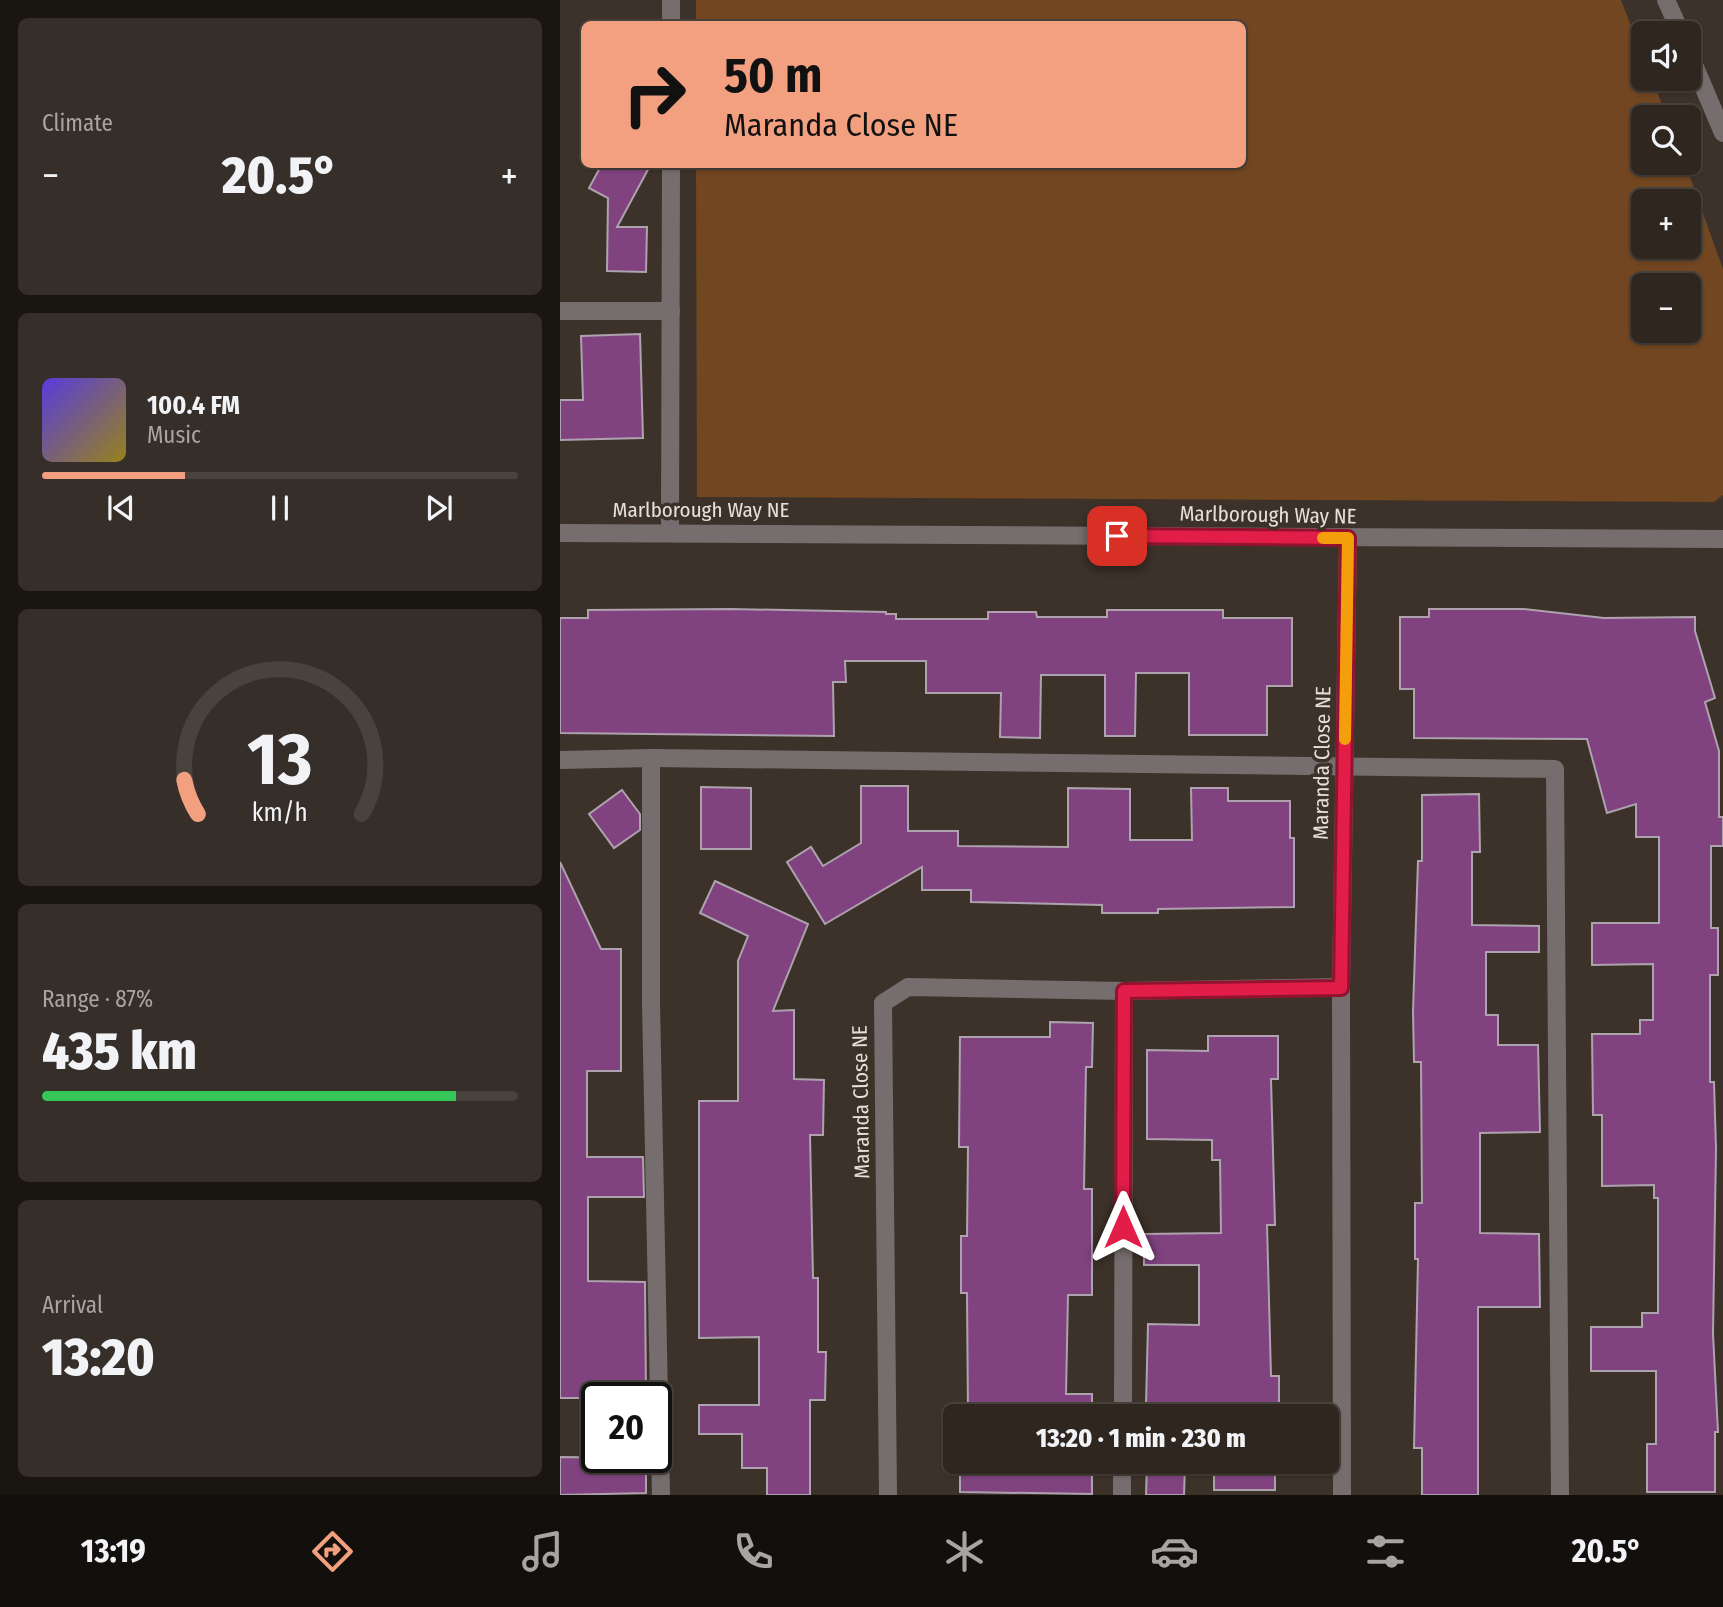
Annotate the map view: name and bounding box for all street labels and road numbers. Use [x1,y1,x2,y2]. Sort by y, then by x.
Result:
street label: Marlborough Way NE [613,497,790,523]
street label: Marlborough Way NE [1179,500,1357,530]
street label: Maranda Close NE [1308,686,1336,840]
street label: Maranda Close NE [847,1025,875,1179]

